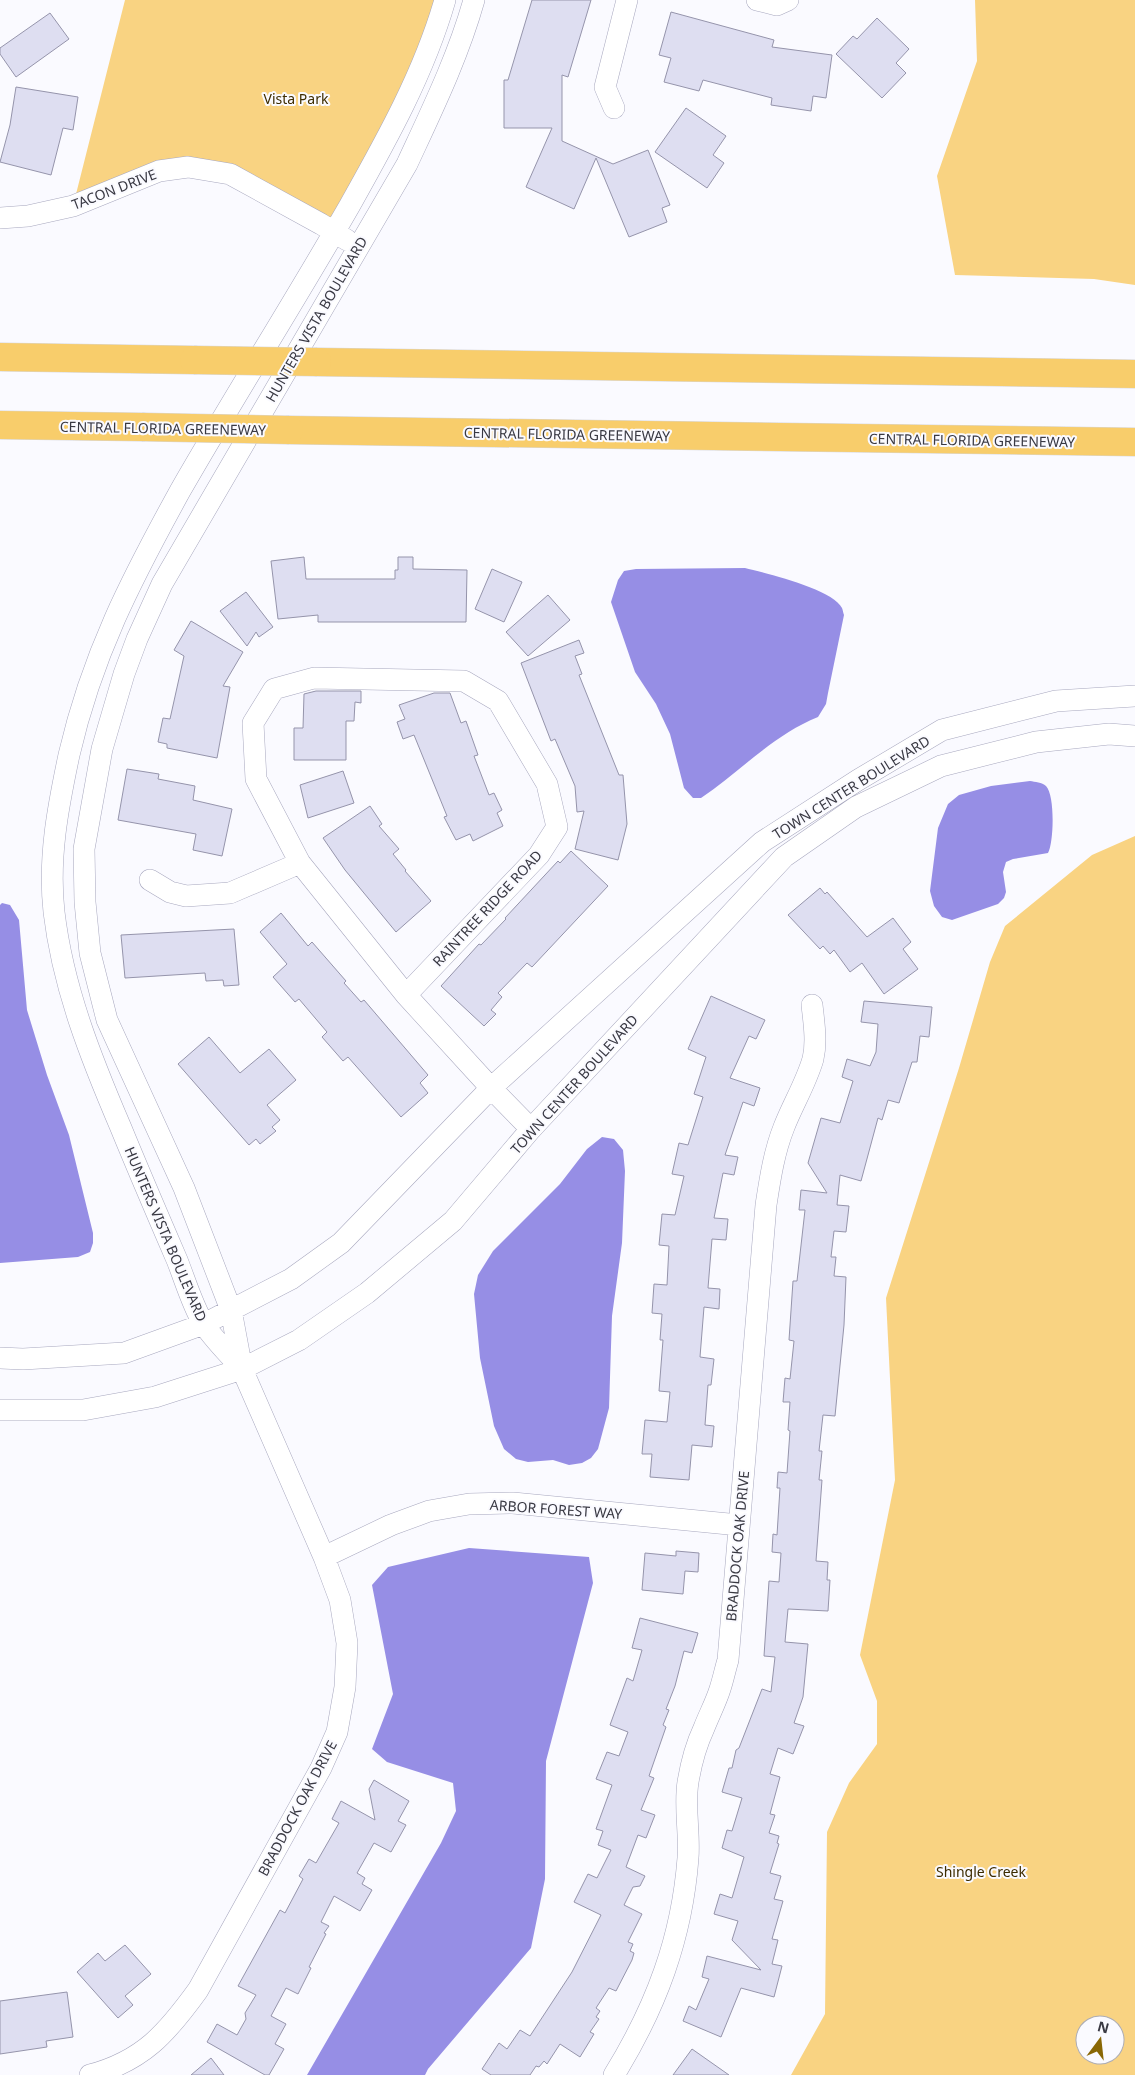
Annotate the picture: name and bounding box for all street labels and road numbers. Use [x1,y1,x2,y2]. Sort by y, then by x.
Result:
street label: TACON DRIVE [69,164,159,214]
street label: HUNTERS VISTA BOULEVARD [261,233,371,405]
street label: CENTRAL FLORIDA GREENEWAY [60,417,266,439]
street label: CENTRAL FLORIDA GREENEWAY [464,423,670,445]
street label: CENTRAL FLORIDA GREENEWAY [869,429,1075,451]
street label: TOWN CENTER BOULEVARD [769,731,933,843]
street label: RAINTREE RIDGE ROAD [428,846,546,970]
street label: TOWN CENTER BOULEVARD [506,1010,642,1158]
street label: HUNTERS VISTA BOULEVARD [120,1144,212,1324]
street label: BRADDOCK OAK DRIVE [721,1470,753,1622]
street label: ARBOR FOREST WAY [489,1495,623,1523]
street label: BRADDOCK OAK DRIVE [253,1737,341,1879]

